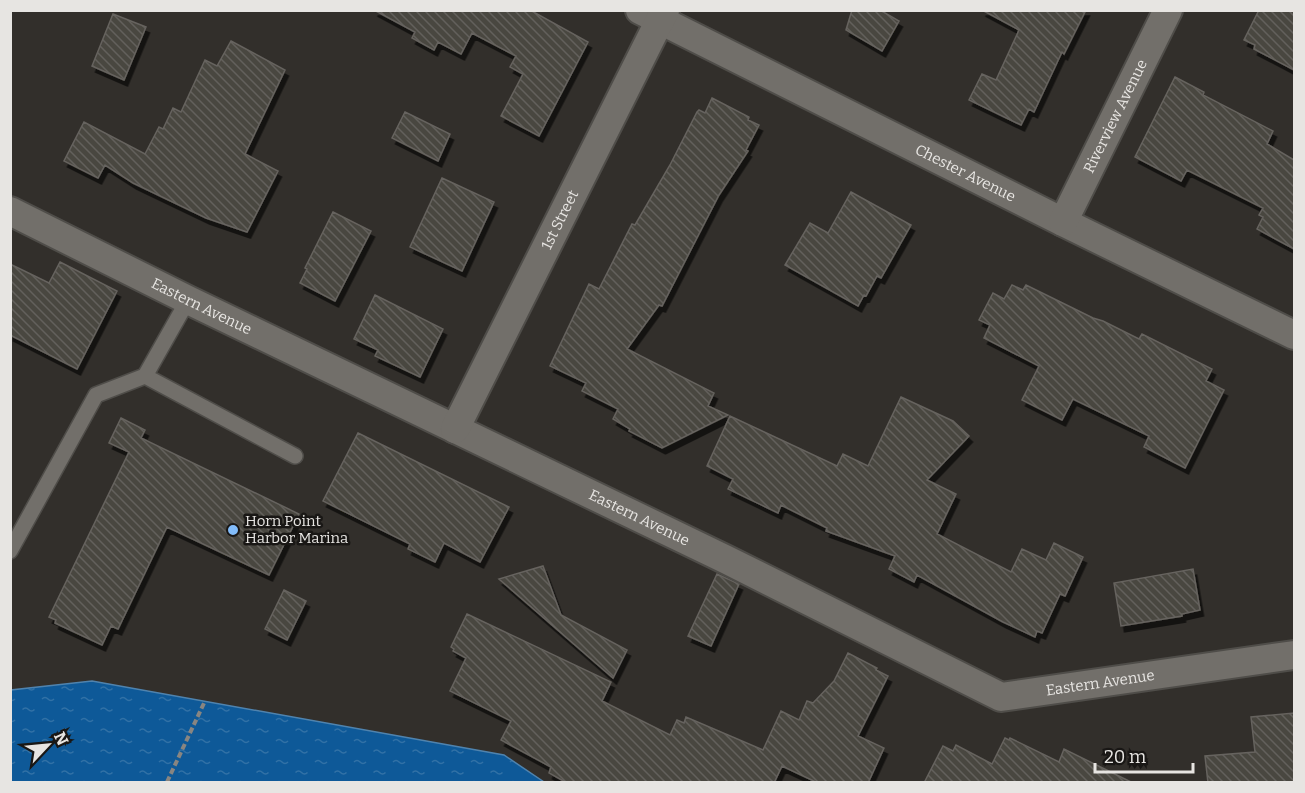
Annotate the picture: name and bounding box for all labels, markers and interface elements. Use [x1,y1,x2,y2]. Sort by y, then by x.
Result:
street label: Riverview Avenue [1080,56,1151,176]
street label: Chester Avenue [912,140,1019,206]
street label: 1st Street [537,187,583,253]
street label: Eastern Avenue [148,274,255,338]
street label: Eastern Avenue [586,486,693,550]
place label: Horn Point Harbor Marina [245,512,348,547]
marker: Horn Point Harbor Marina [226,523,240,537]
street label: Eastern Avenue [1045,666,1156,699]
north arrow [18,715,78,775]
text: N [50,729,72,748]
scale bar [1095,736,1192,774]
text: 20 m [1104,746,1146,768]

